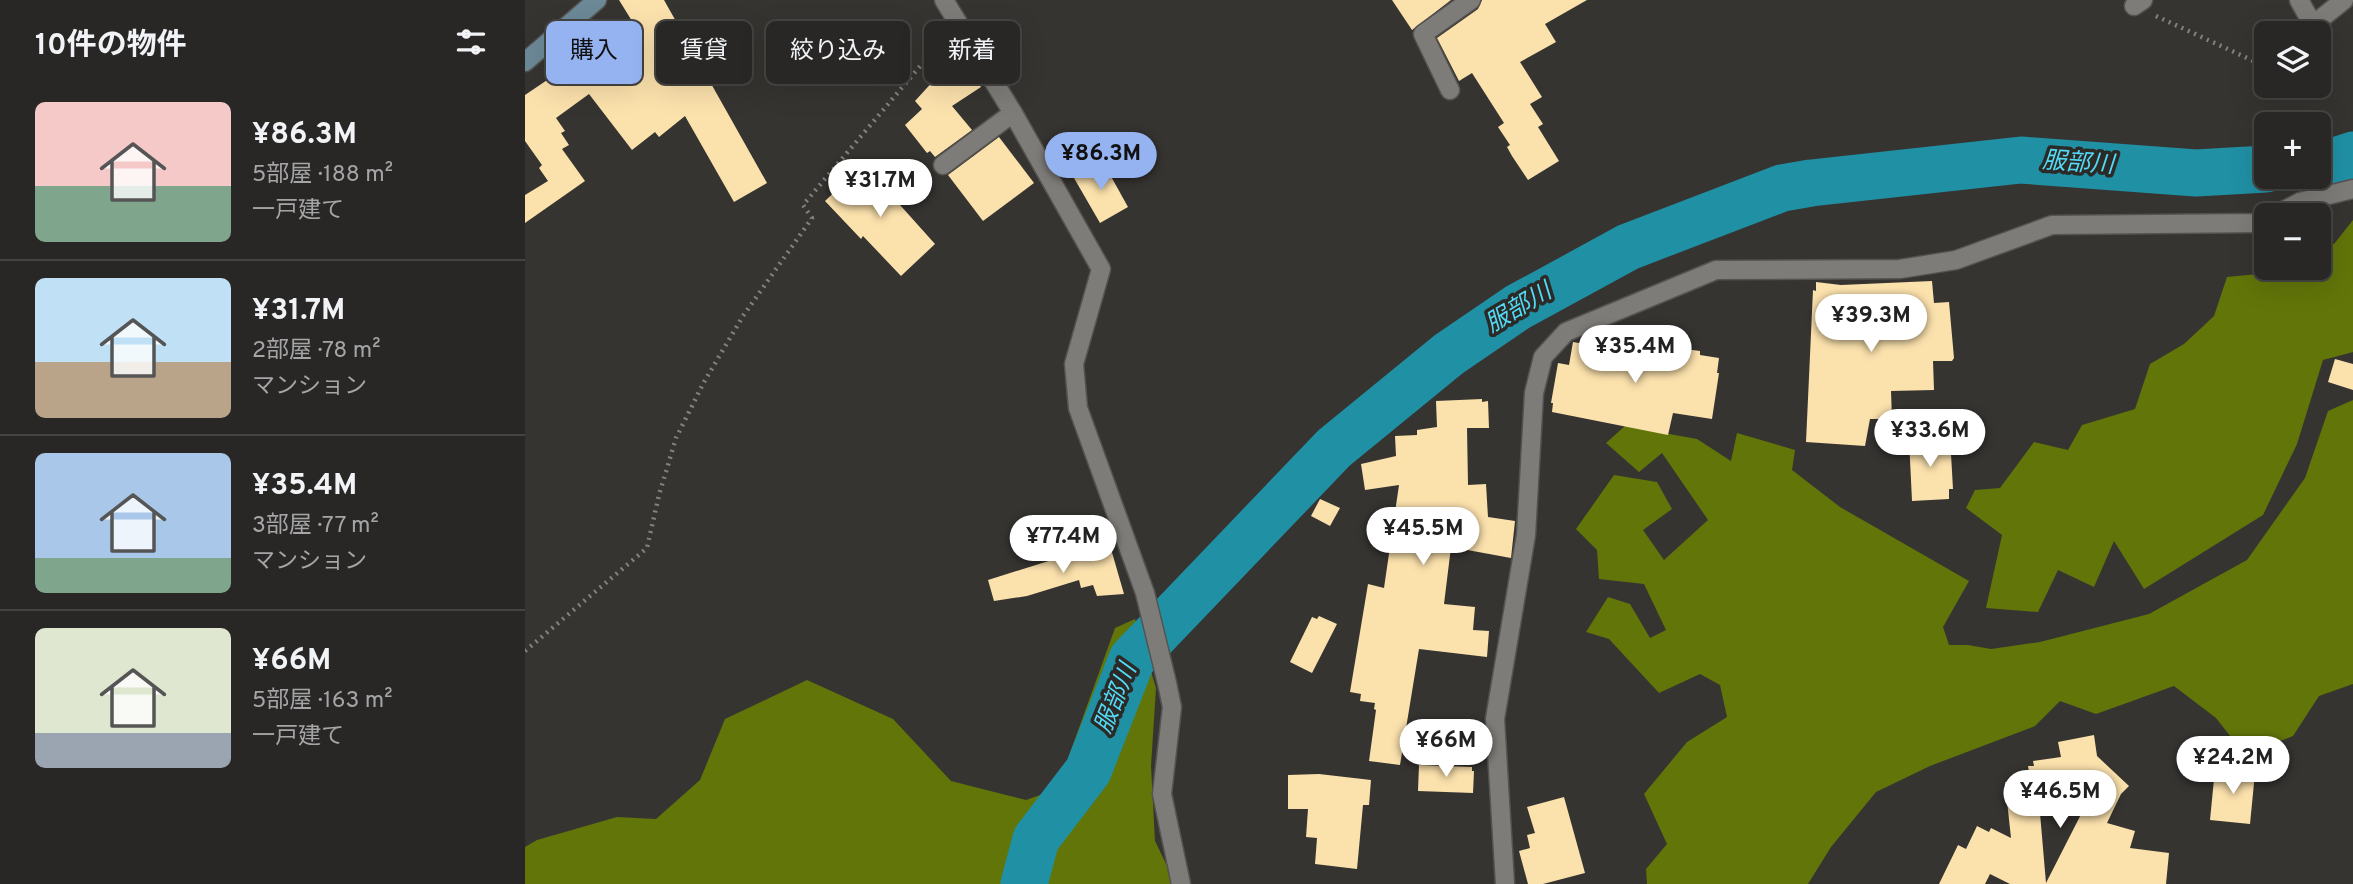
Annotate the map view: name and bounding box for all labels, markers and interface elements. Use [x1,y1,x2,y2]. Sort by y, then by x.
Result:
chip: 購入 [546,21,642,84]
chip: 賃貸 [656,21,752,84]
chip: 絞り込み [766,21,910,84]
chip: 新着 [924,21,1020,84]
map controls [2254,21,2331,280]
button: layers [2254,21,2331,98]
icon: filters [452,23,490,61]
text: 10件の物件 [35,28,187,65]
button: + [2254,112,2331,189]
text: ¥86.3M [252,117,357,154]
icon: home [91,130,175,214]
pin: ¥86.3M [1044,132,1158,192]
text: ¥86.3M [1061,140,1141,169]
water label: 服部川 [2041,147,2118,182]
pin: ¥31.7M [823,160,937,219]
text: 5部屋 · 188 m² [252,161,393,190]
text: ¥31.7M [844,167,916,196]
text: 一戸建て [252,197,344,226]
button: − [2254,203,2331,280]
water label: 服部川 [1480,276,1560,340]
text: ¥31.7M [252,293,345,330]
pin: ¥39.3M [1814,294,1928,354]
text: ¥39.3M [1831,302,1911,331]
icon: home [91,306,175,390]
pin: ¥35.4M [1578,326,1692,385]
text: ¥35.4M [1595,333,1675,362]
text: 2部屋 · 78 m² [252,337,381,366]
text: マンション [252,373,367,402]
pin: ¥33.6M [1873,410,1987,469]
text: ¥33.6M [1890,417,1970,446]
text: ¥35.4M [252,468,357,505]
icon: home [91,481,175,565]
pin: ¥45.5M [1366,508,1480,567]
text: 3部屋 · 77 m² [252,512,379,541]
text: ¥45.5M [1382,515,1464,544]
pin: ¥77.4M [1006,516,1120,575]
text: ¥77.4M [1026,523,1100,552]
text: マンション [252,548,367,577]
text: ¥66M [252,643,331,680]
icon: home [91,656,175,740]
water label: 服部川 [1090,657,1146,738]
text: 5部屋 · 163 m² [252,687,392,716]
pin: ¥66M [1405,720,1487,779]
text: 一戸建て [252,723,344,752]
text: ¥66M [1416,727,1476,756]
pin: ¥24.2M [2176,736,2290,796]
text: ¥24.2M [2192,744,2274,773]
pin: ¥46.5M [2003,770,2117,830]
text: ¥46.5M [2019,778,2101,807]

